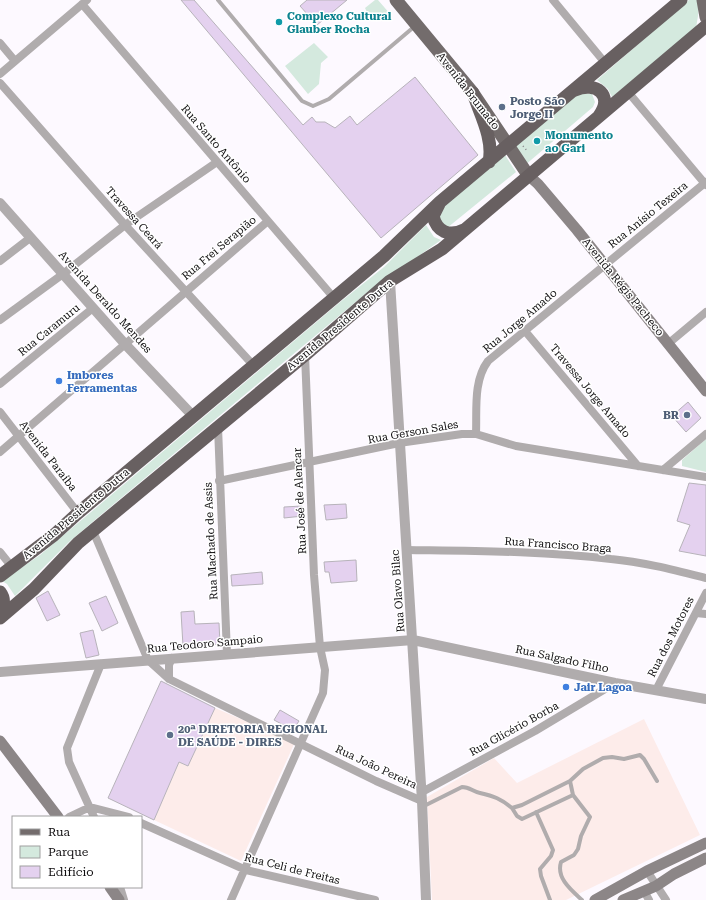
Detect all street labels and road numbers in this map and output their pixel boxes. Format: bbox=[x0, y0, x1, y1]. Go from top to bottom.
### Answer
street label: Avenida Brumado bbox=[434, 50, 502, 132]
street label: Rua Santo Antônio bbox=[178, 102, 254, 186]
street label: Rua Anísio Texeira bbox=[606, 179, 690, 251]
street label: Travessa Ceará bbox=[103, 184, 165, 252]
street label: Rua Frei Serapião bbox=[179, 213, 259, 283]
street label: Avenida Régis Pacheco bbox=[580, 235, 667, 339]
street label: Avenida Deraldo Mendes bbox=[56, 248, 154, 356]
street label: Avenida Presidente Dutra bbox=[284, 277, 396, 373]
street label: Rua Jorge Amado bbox=[480, 286, 560, 356]
street label: Rua Caramuru bbox=[16, 301, 83, 359]
street label: Travessa Jorge Amado bbox=[547, 342, 633, 441]
street label: Avenida Paraíba bbox=[17, 418, 79, 494]
street label: Rua Gerson Sales bbox=[367, 418, 459, 446]
street label: Rua José de Alencar bbox=[291, 447, 309, 555]
street label: Avenida Presidente Dutra bbox=[20, 466, 132, 562]
street label: Rua Machado de Assis bbox=[201, 482, 221, 600]
street label: Rua Francisco Braga bbox=[504, 535, 612, 555]
street label: Rua Olavo Bilac bbox=[389, 549, 407, 633]
street label: Rua dos Motores bbox=[645, 595, 697, 679]
street label: Rua Teodoro Sampaio bbox=[146, 632, 264, 656]
street label: Rua Salgado Filho bbox=[514, 643, 610, 675]
street label: Rua Glicério Borba bbox=[467, 699, 561, 759]
street label: Rua João Pereira bbox=[333, 742, 419, 792]
street label: Rua Celi de Freitas bbox=[243, 851, 341, 887]

